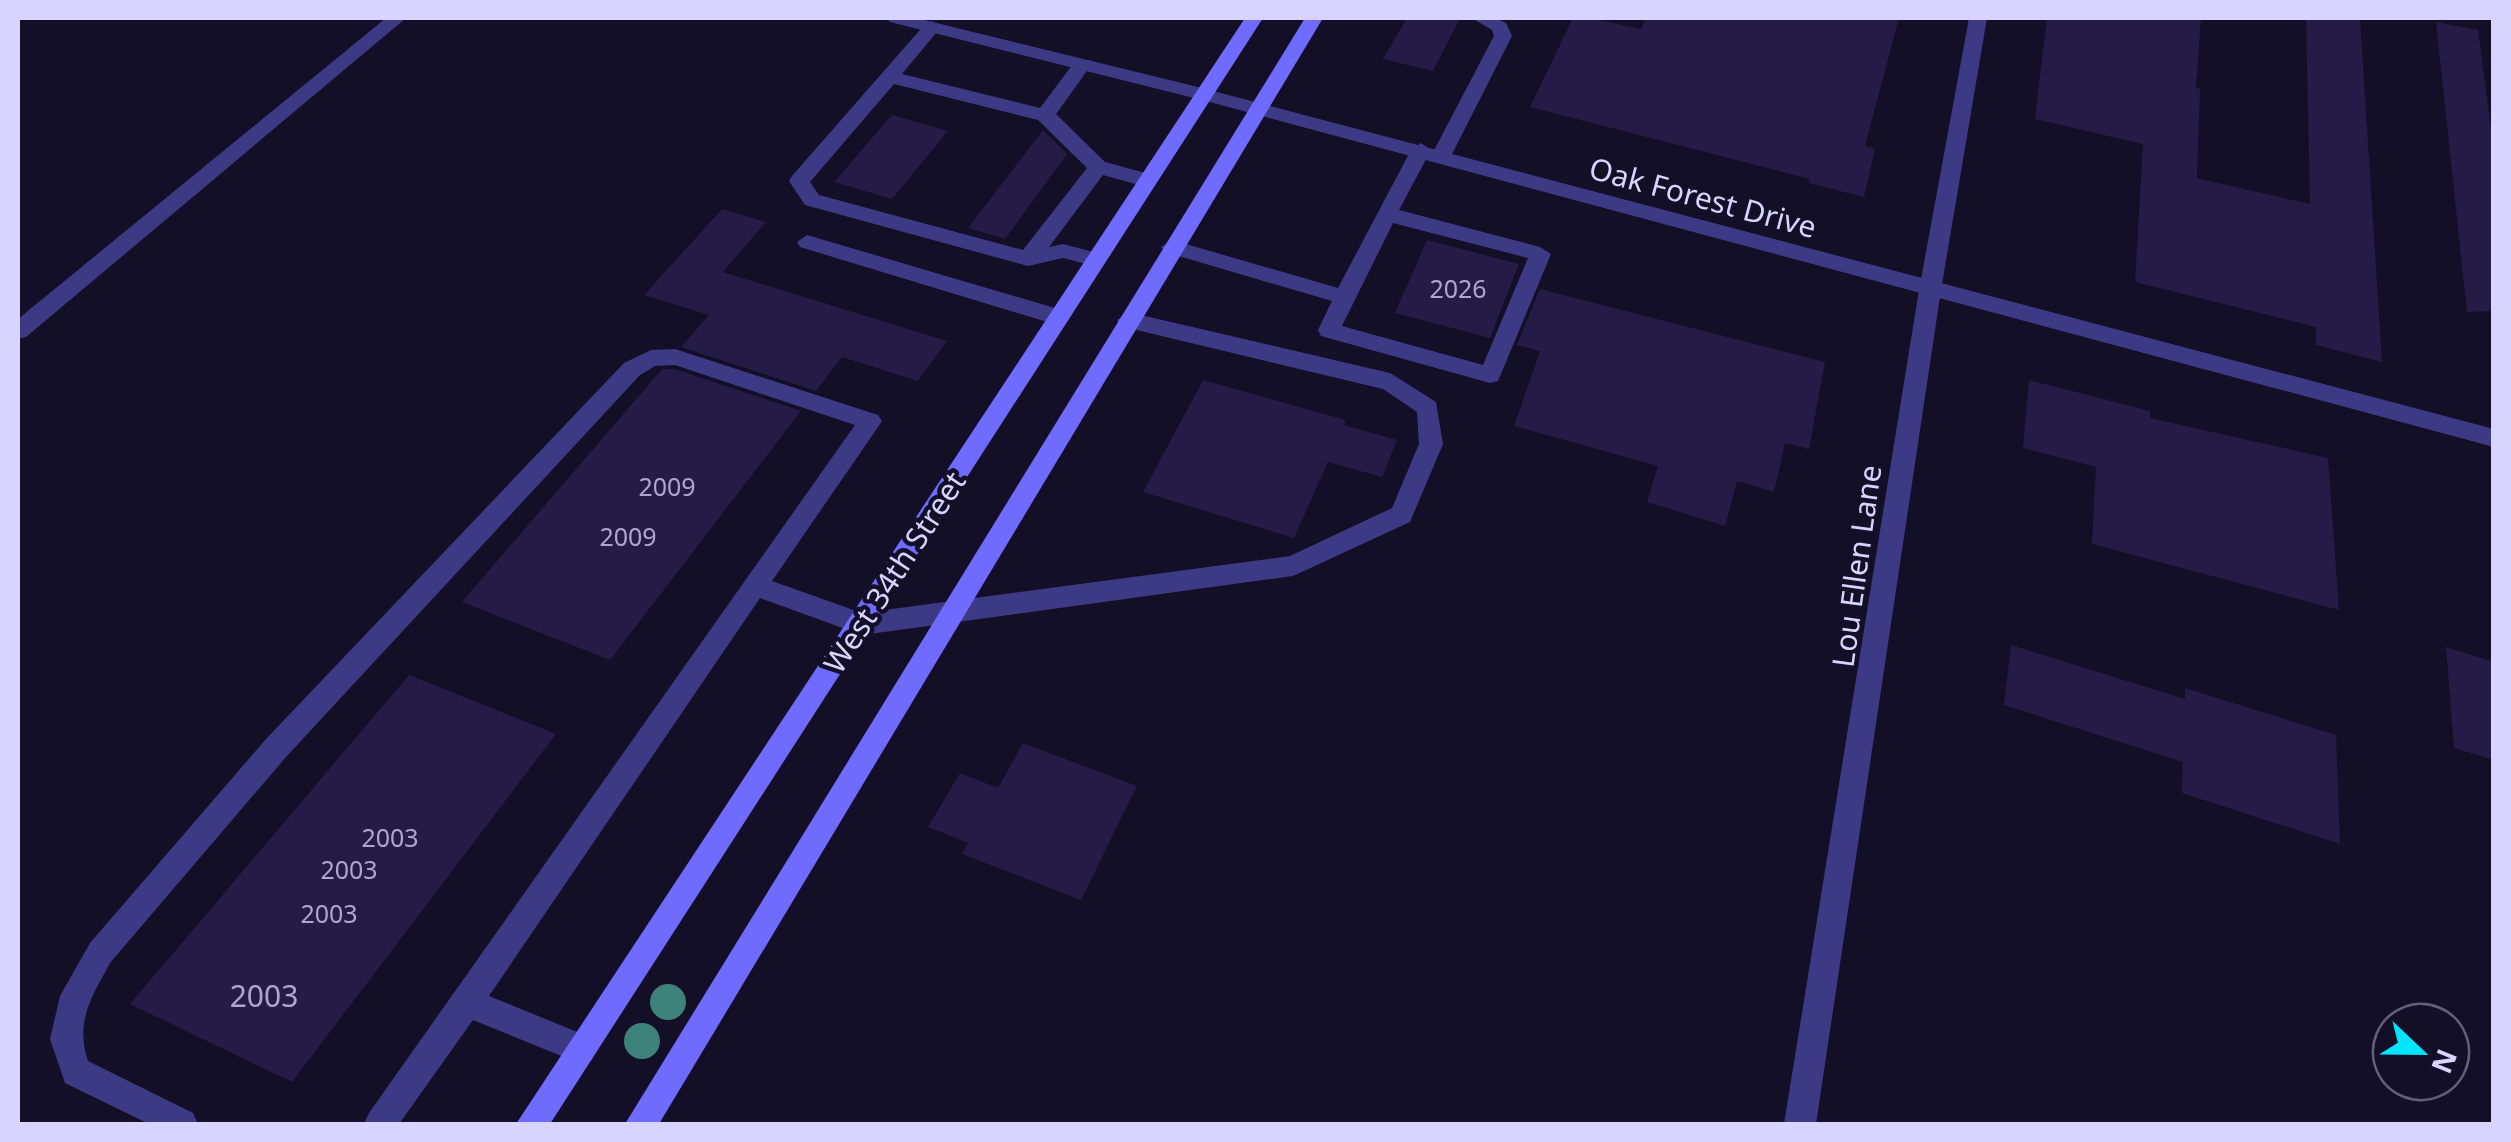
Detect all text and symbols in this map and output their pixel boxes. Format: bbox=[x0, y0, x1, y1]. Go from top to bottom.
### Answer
street label: Oak Forest Drive bbox=[1585, 147, 1821, 247]
house number: 2026 bbox=[1429, 271, 1487, 305]
street label: Lou Ellen Lane bbox=[1822, 462, 1890, 670]
street label: West 34th Street bbox=[813, 463, 975, 681]
house number: 2009 bbox=[638, 469, 696, 503]
house number: 2009 bbox=[599, 519, 657, 553]
house number: 2003 bbox=[361, 820, 419, 854]
house number: 2003 bbox=[320, 852, 378, 886]
house number: 2003 bbox=[300, 896, 358, 930]
house number: 2003 bbox=[230, 975, 298, 1016]
north arrow bbox=[2371, 1002, 2471, 1102]
text: N bbox=[2423, 1044, 2467, 1079]

